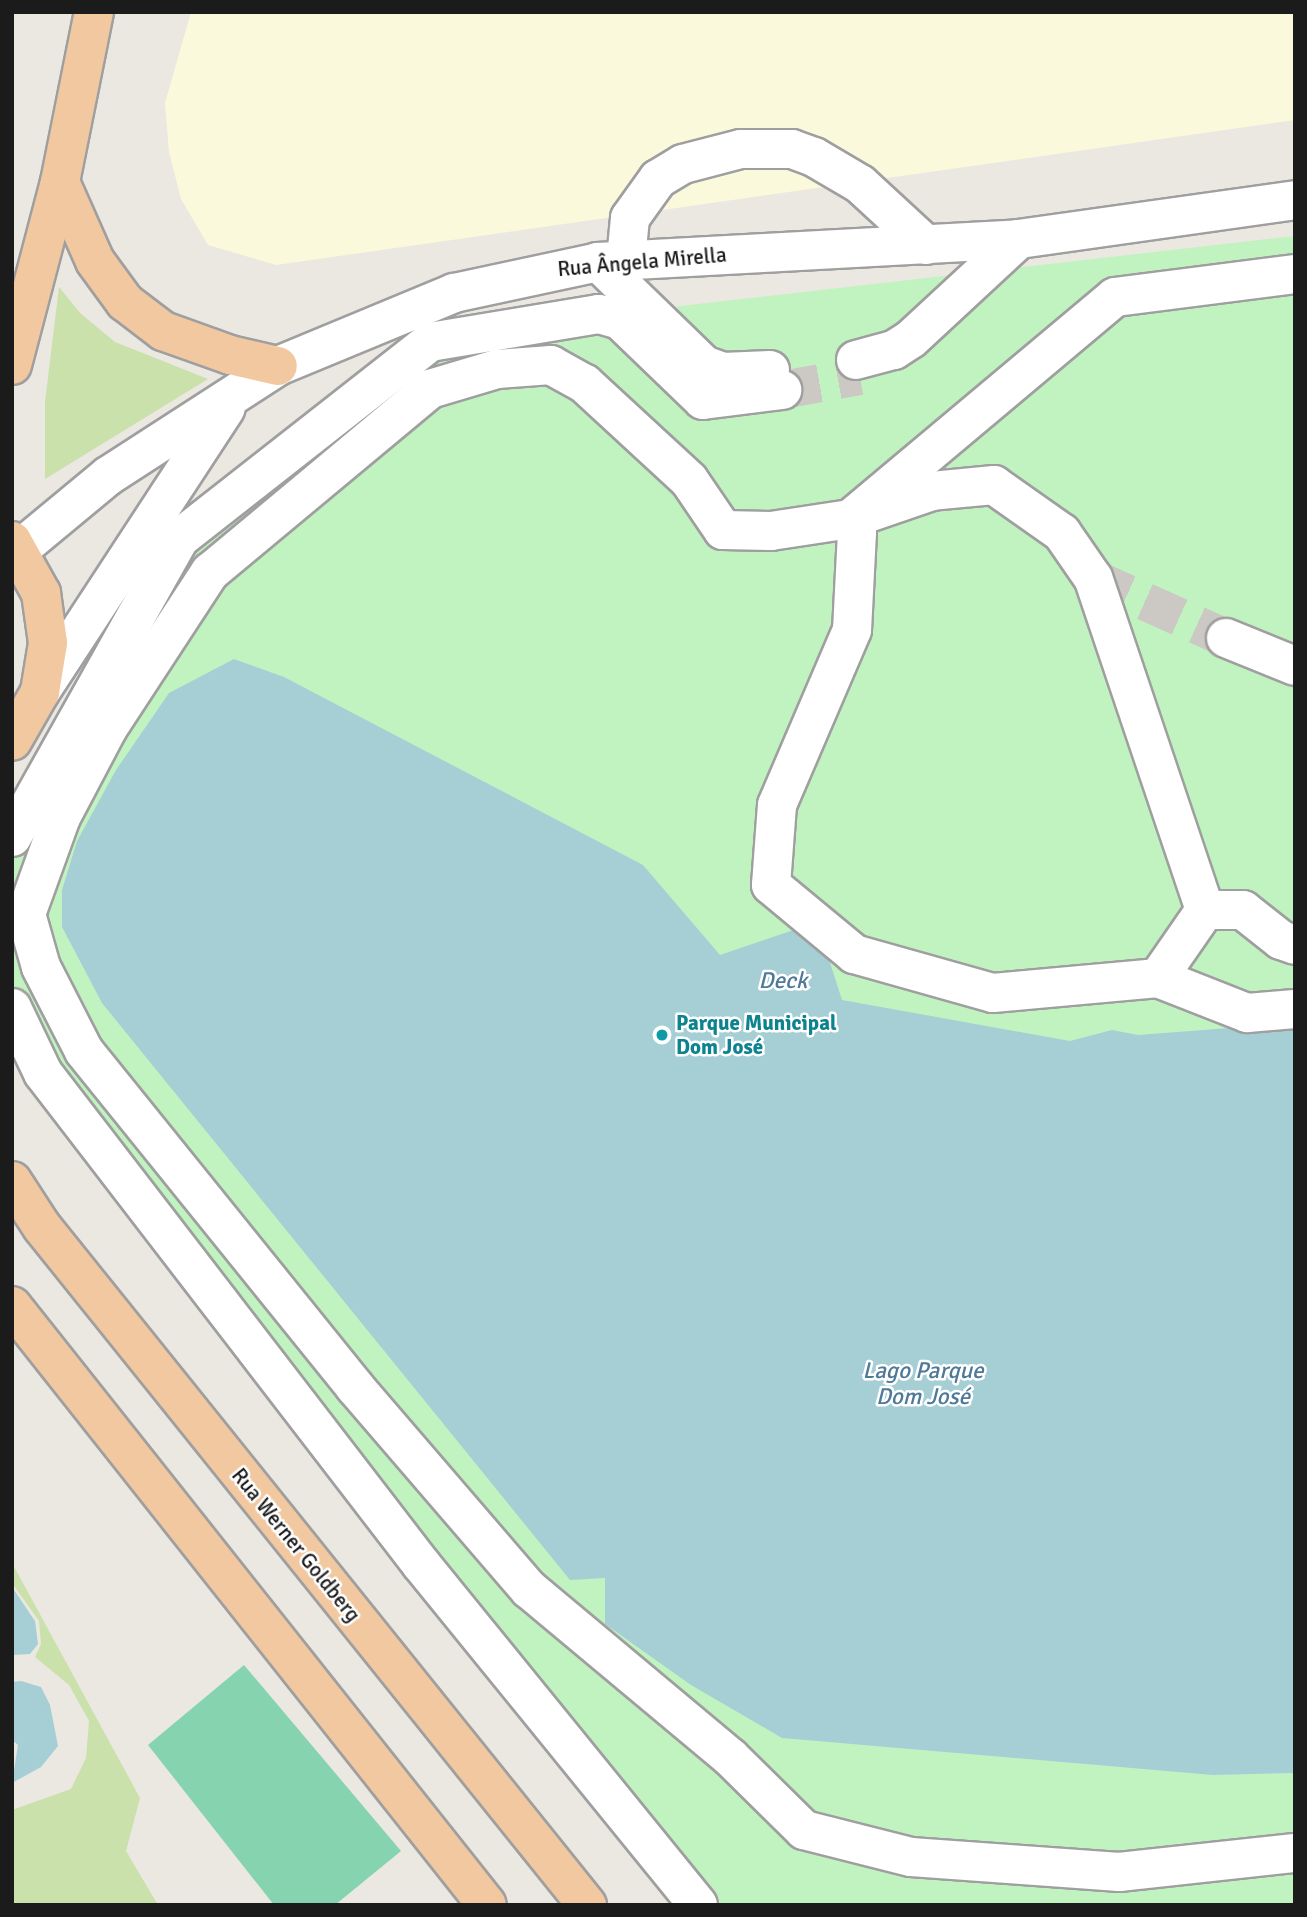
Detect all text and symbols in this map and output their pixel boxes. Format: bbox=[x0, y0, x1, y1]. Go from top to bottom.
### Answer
street label: Rua Ângela Mirella bbox=[556, 242, 728, 282]
water label: Deck bbox=[759, 967, 807, 995]
place label: Parque Municipal Dom José bbox=[676, 1010, 836, 1060]
marker: Parque Municipal Dom José bbox=[654, 1027, 670, 1043]
water label: Lago Parque Dom José bbox=[862, 1357, 984, 1411]
street label: Rua Werner Goldberg bbox=[226, 1463, 366, 1627]

